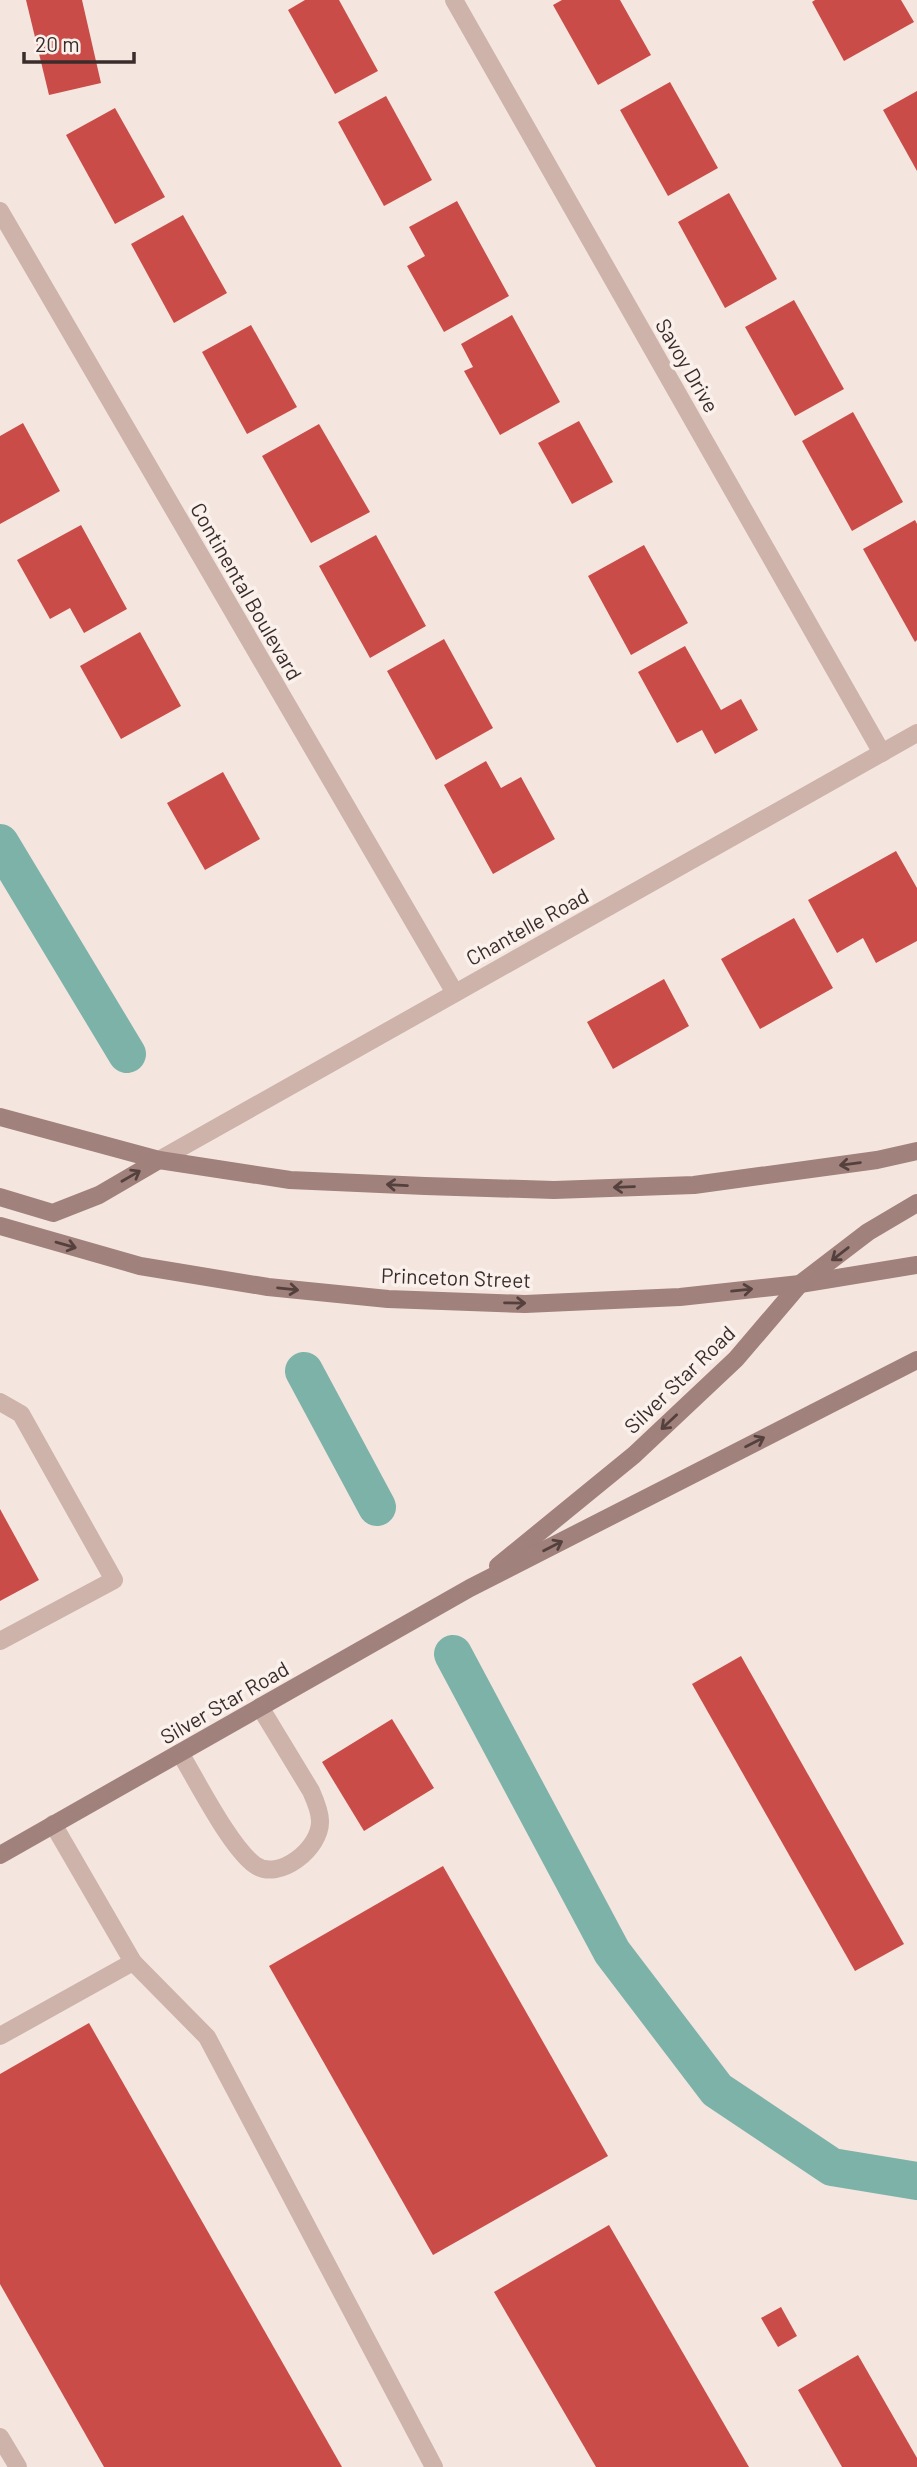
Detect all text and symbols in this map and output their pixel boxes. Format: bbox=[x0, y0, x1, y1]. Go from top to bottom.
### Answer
scale bar bbox=[24, 21, 135, 65]
text: 20 m bbox=[35, 31, 80, 56]
street label: Savoy Drive bbox=[651, 314, 725, 416]
street label: Continental Boulevard bbox=[186, 498, 308, 684]
street label: Chantelle Road bbox=[461, 882, 593, 970]
one-way arrow bbox=[839, 1158, 862, 1171]
one-way arrow bbox=[121, 1169, 141, 1183]
one-way arrow bbox=[385, 1178, 408, 1191]
one-way arrow bbox=[613, 1181, 636, 1194]
one-way arrow bbox=[54, 1239, 76, 1252]
one-way arrow bbox=[831, 1246, 849, 1261]
street label: Princeton Street bbox=[381, 1262, 531, 1292]
one-way arrow bbox=[277, 1283, 299, 1296]
one-way arrow bbox=[730, 1284, 753, 1297]
one-way arrow bbox=[504, 1296, 527, 1310]
street label: Silver Star Road bbox=[619, 1320, 739, 1438]
one-way arrow bbox=[661, 1413, 678, 1430]
one-way arrow bbox=[744, 1434, 765, 1448]
one-way arrow bbox=[542, 1538, 563, 1552]
street label: Silver Star Road bbox=[155, 1655, 293, 1749]

